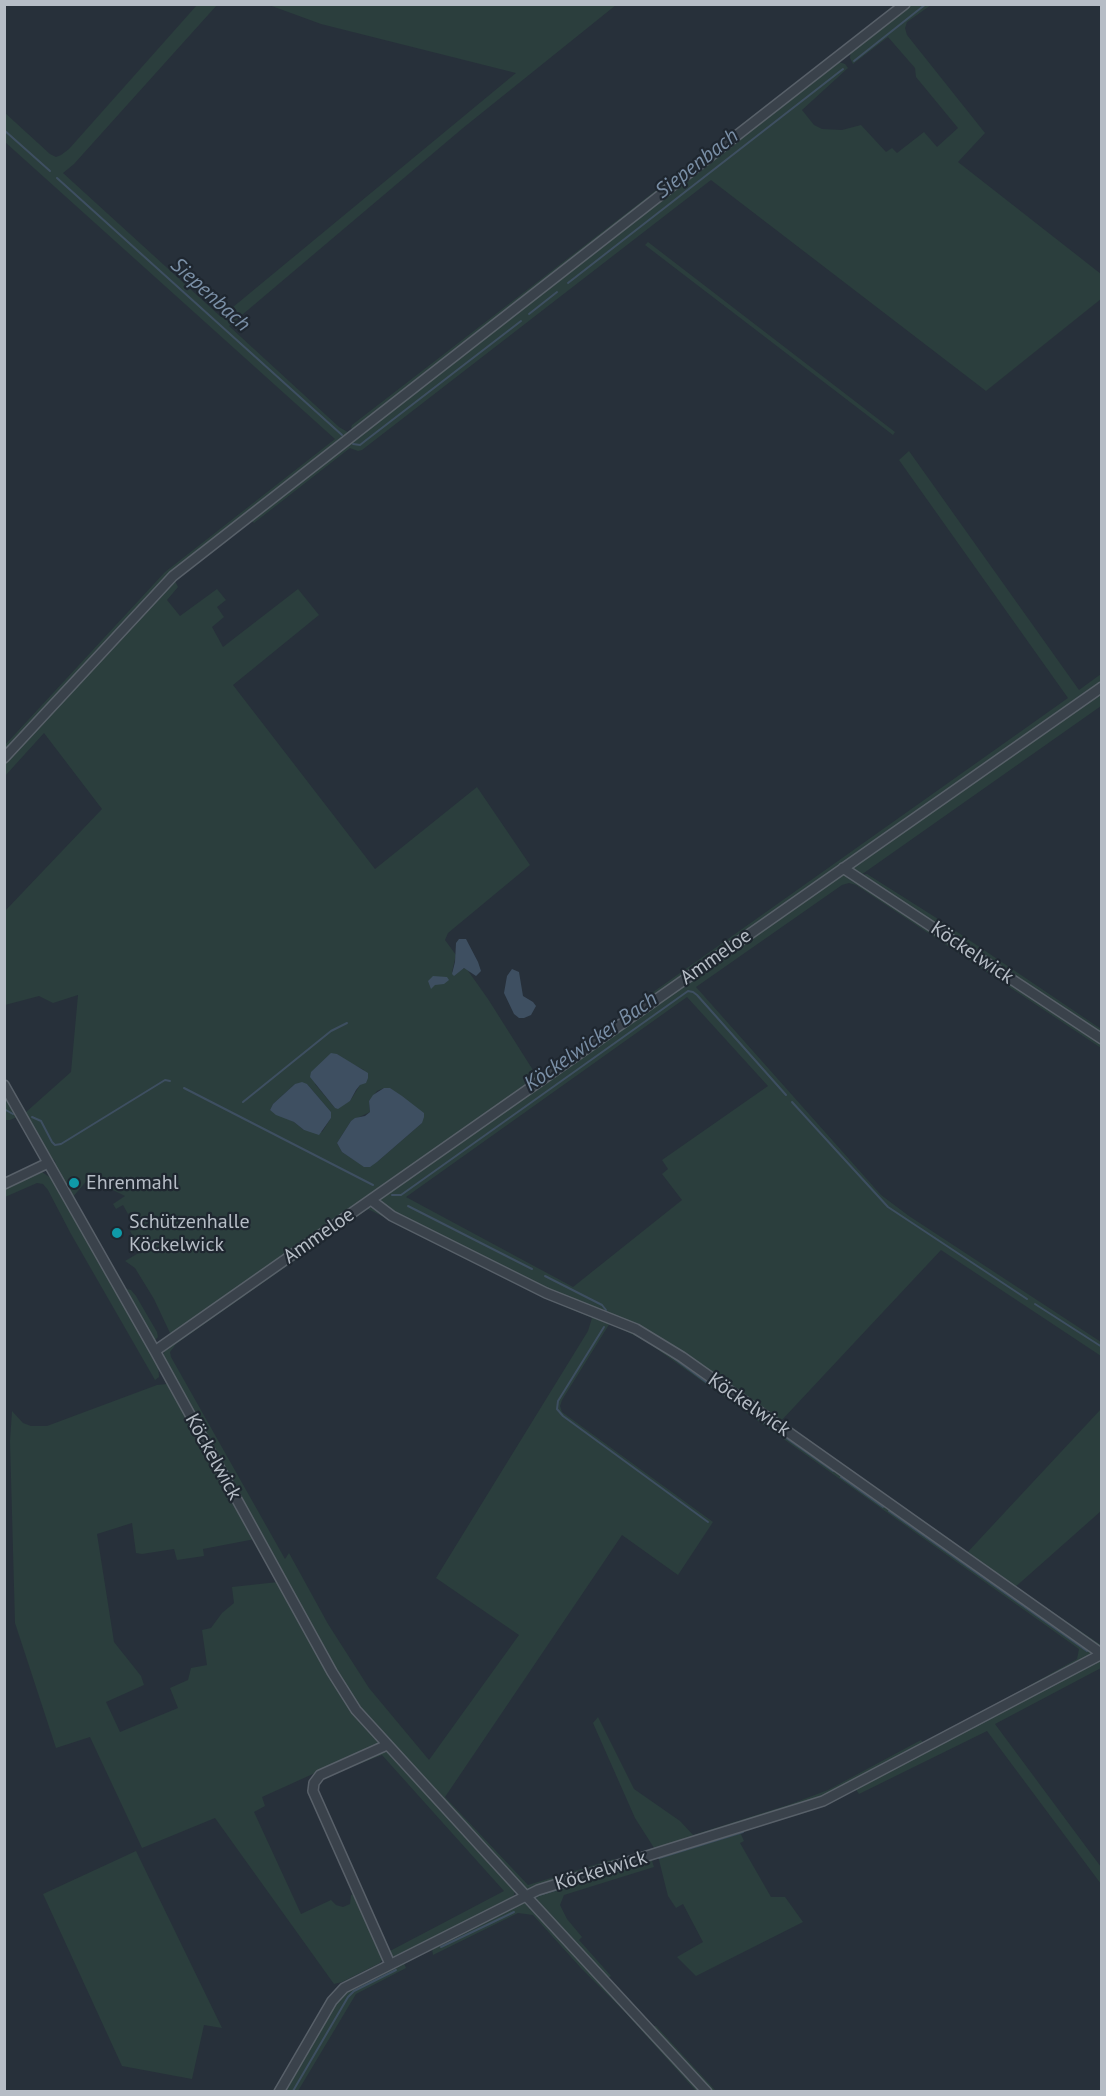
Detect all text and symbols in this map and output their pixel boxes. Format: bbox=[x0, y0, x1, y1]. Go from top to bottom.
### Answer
water label: Siepenbach bbox=[651, 124, 743, 204]
water label: Siepenbach bbox=[165, 253, 255, 337]
street label: Köckelwick bbox=[926, 916, 1018, 990]
street label: Ammeloe bbox=[676, 924, 756, 990]
water label: Köckelwicker Bach bbox=[520, 987, 662, 1097]
place label: Ehrenmahl bbox=[86, 1171, 178, 1195]
marker: Ehrenmahl bbox=[67, 1176, 81, 1190]
street label: Ammeloe bbox=[279, 1203, 359, 1269]
place label: Schützenhalle Köckelwick bbox=[129, 1210, 250, 1257]
marker: Schützenhalle Köckelwick bbox=[110, 1226, 124, 1240]
street label: Köckelwick bbox=[703, 1368, 795, 1442]
street label: Köckelwick bbox=[179, 1410, 247, 1504]
street label: Köckelwick bbox=[552, 1846, 650, 1896]

